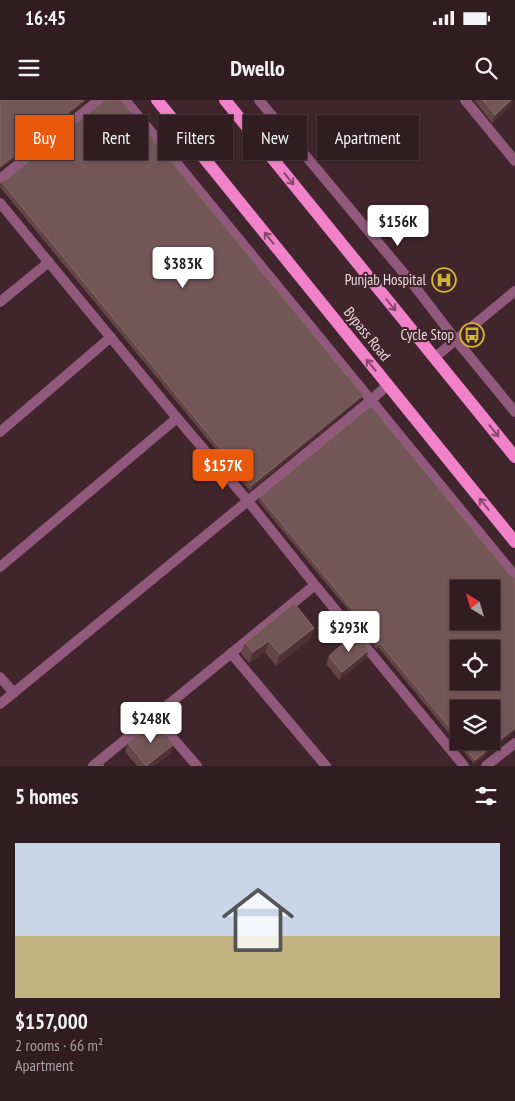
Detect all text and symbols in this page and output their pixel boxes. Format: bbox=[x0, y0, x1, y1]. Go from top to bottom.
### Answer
text: 16:45 bbox=[25, 6, 66, 30]
icon: menu bbox=[15, 54, 43, 82]
text: Dwello bbox=[230, 54, 285, 82]
icon: search bbox=[472, 54, 500, 82]
chip: Buy bbox=[15, 115, 74, 160]
chip: Rent bbox=[84, 115, 148, 160]
chip: Filters bbox=[158, 115, 233, 160]
chip: New bbox=[243, 115, 307, 160]
chip: Apartment bbox=[317, 115, 419, 160]
one-way arrow bbox=[283, 172, 295, 185]
pin: $156K bbox=[363, 204, 433, 247]
text: $156K bbox=[379, 211, 417, 231]
one-way arrow bbox=[263, 232, 274, 245]
pin: $383K bbox=[148, 246, 218, 289]
text: $383K bbox=[164, 253, 202, 273]
hospital icon: Punjab Hospital bbox=[431, 267, 457, 293]
place label: Punjab Hospital bbox=[345, 270, 426, 289]
one-way arrow bbox=[386, 298, 397, 311]
street label: Bypass Road bbox=[340, 303, 395, 365]
bus stop icon: Cycle Stop bbox=[459, 322, 485, 348]
place label: Cycle Stop bbox=[400, 325, 454, 344]
one-way arrow bbox=[365, 358, 376, 371]
one-way arrow bbox=[488, 424, 499, 437]
pin: $157K bbox=[188, 448, 258, 491]
text: $157K bbox=[204, 455, 242, 475]
one-way arrow bbox=[479, 498, 490, 511]
north arrow bbox=[450, 580, 500, 630]
map controls bbox=[450, 580, 500, 750]
pin: $293K bbox=[314, 610, 384, 653]
text: $293K bbox=[330, 617, 368, 637]
button: locate bbox=[450, 640, 500, 690]
button: layers bbox=[450, 700, 500, 750]
pin: $248K bbox=[116, 702, 186, 744]
text: $248K bbox=[132, 708, 170, 728]
icon: filters bbox=[472, 782, 500, 810]
text: 5 homes bbox=[15, 783, 78, 810]
icon: home bbox=[213, 875, 303, 965]
text: $157,000 bbox=[15, 1008, 88, 1035]
text: 2 rooms · 66 m² bbox=[15, 1035, 103, 1055]
text: Apartment bbox=[15, 1055, 74, 1075]

